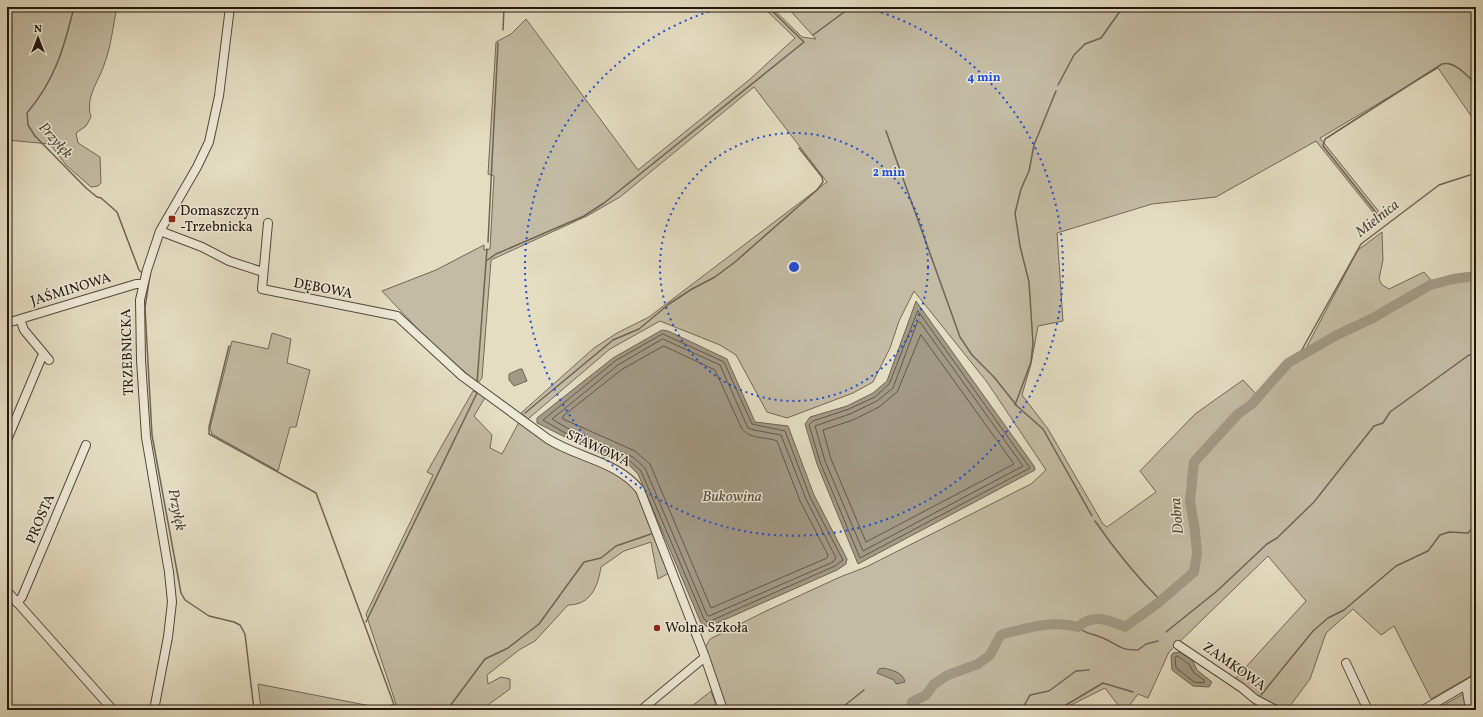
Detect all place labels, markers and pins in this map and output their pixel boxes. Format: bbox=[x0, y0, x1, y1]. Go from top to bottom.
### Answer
place label: Domaszczyn -Trzebnicka bbox=[180, 202, 259, 237]
marker: Domaszczyn -Trzebnicka bbox=[167, 214, 177, 224]
centre of rings bbox=[787, 260, 801, 274]
place label: Wolna Szkoła bbox=[665, 619, 748, 638]
marker: Wolna Szkoła bbox=[652, 623, 662, 633]

